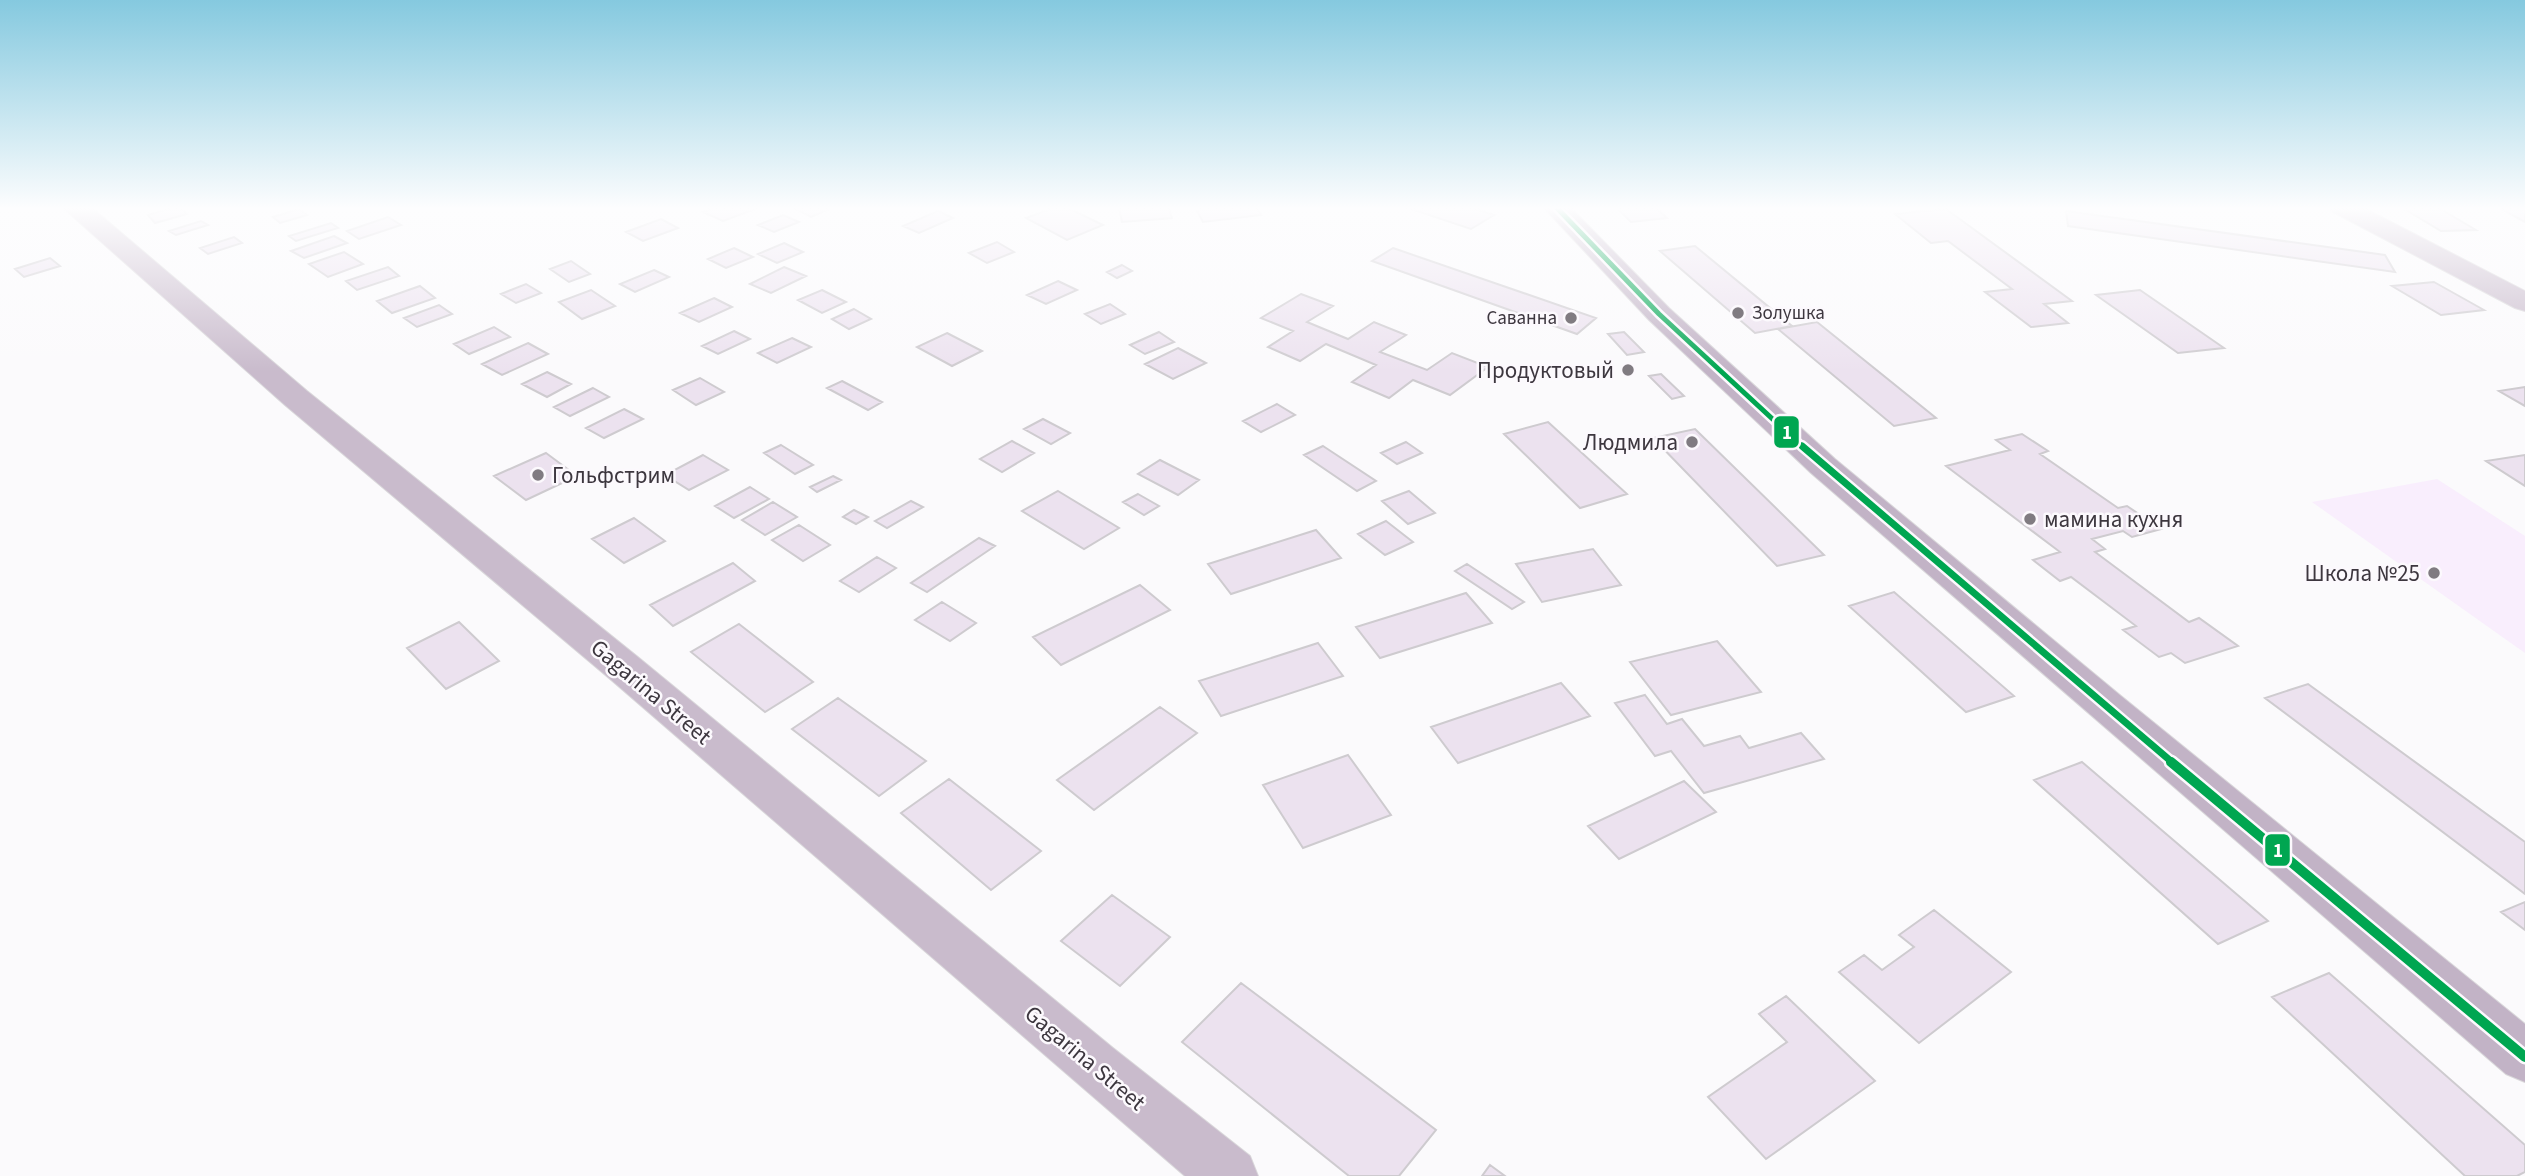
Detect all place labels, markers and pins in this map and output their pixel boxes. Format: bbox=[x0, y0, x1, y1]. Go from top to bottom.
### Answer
place label: Золушка bbox=[1752, 300, 1825, 327]
place label: Саванна bbox=[1486, 305, 1557, 332]
marker: Золушка bbox=[1730, 305, 1746, 321]
marker: Саванна bbox=[1563, 310, 1579, 326]
place label: Продуктовый bbox=[1477, 354, 1614, 387]
marker: Продуктовый bbox=[1620, 362, 1636, 378]
place label: Людмила bbox=[1583, 426, 1678, 459]
marker: Людмила bbox=[1684, 434, 1700, 450]
place label: Гольфстрим bbox=[552, 459, 675, 492]
marker: Гольфстрим bbox=[530, 467, 546, 483]
place label: мамина кухня bbox=[2044, 503, 2183, 536]
marker: мамина кухня bbox=[2022, 511, 2038, 527]
place label: Школа №25 bbox=[2305, 557, 2420, 590]
marker: Школа №25 bbox=[2426, 565, 2442, 581]

